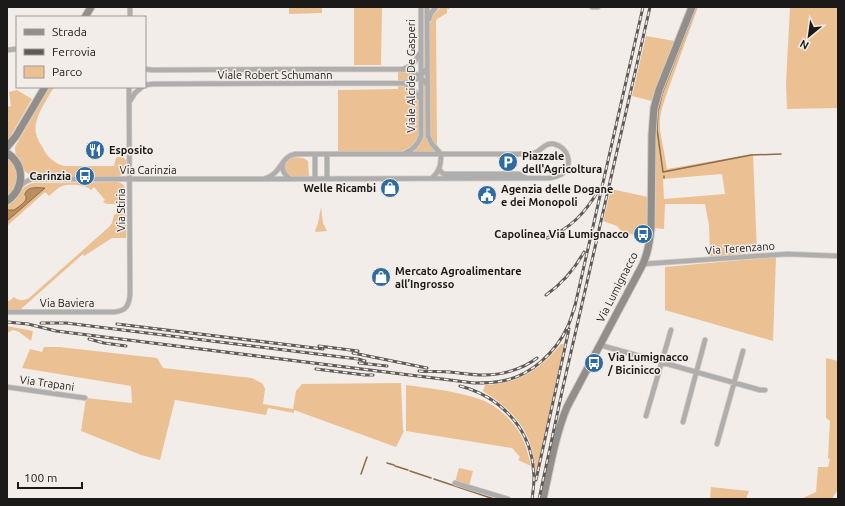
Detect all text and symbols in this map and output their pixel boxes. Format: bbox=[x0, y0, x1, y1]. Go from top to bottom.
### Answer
legend bbox=[16, 16, 146, 88]
north arrow bbox=[789, 16, 829, 56]
street label: Viale Alcide De Gasperi bbox=[405, 19, 417, 133]
text: Strada bbox=[52, 25, 87, 38]
text: N bbox=[798, 38, 811, 52]
text: Ferrovia bbox=[52, 45, 96, 58]
text: Parco bbox=[52, 65, 82, 78]
street label: Viale Robert Schumann bbox=[217, 69, 333, 81]
restaurant icon: Esposito bbox=[84, 139, 106, 161]
place label: Esposito bbox=[109, 144, 154, 156]
place label: Piazzale dell'Agricoltura bbox=[522, 150, 602, 175]
parking icon: Piazzale dell'Agricoltura bbox=[497, 151, 519, 173]
street label: Via Carinzia bbox=[119, 164, 177, 176]
bus stop icon: Carinzia bbox=[74, 165, 96, 187]
place label: Carinzia bbox=[29, 170, 71, 182]
shop icon: Welle Ricambi bbox=[379, 177, 401, 199]
place label: Welle Ricambi bbox=[303, 182, 376, 194]
place label: Agenzia delle Dogane e dei Monopoli bbox=[501, 183, 613, 208]
public building icon: Agenzia delle Dogane e dei Monopoli bbox=[476, 184, 498, 206]
street label: Via Stiria bbox=[115, 188, 127, 232]
bus stop icon: Capolinea Via Lumignacco bbox=[632, 223, 654, 245]
place label: Capolinea Via Lumignacco bbox=[494, 228, 629, 240]
street label: Via Terenzano bbox=[705, 240, 775, 256]
street label: Via Lumignacco bbox=[594, 250, 640, 324]
place label: Mercato Agroalimentare all’Ingrosso bbox=[395, 265, 522, 290]
shop icon: Mercato Agroalimentare all’Ingrosso bbox=[370, 266, 392, 288]
street label: Via Baviera bbox=[40, 297, 94, 309]
place label: Via Lumignacco / Bicinicco bbox=[607, 351, 689, 376]
bus stop icon: Via Lumignacco / Bicinicco bbox=[583, 352, 605, 374]
street label: Via Trapani bbox=[19, 373, 75, 393]
scale bar bbox=[18, 464, 82, 490]
text: 100 m bbox=[24, 471, 57, 484]

